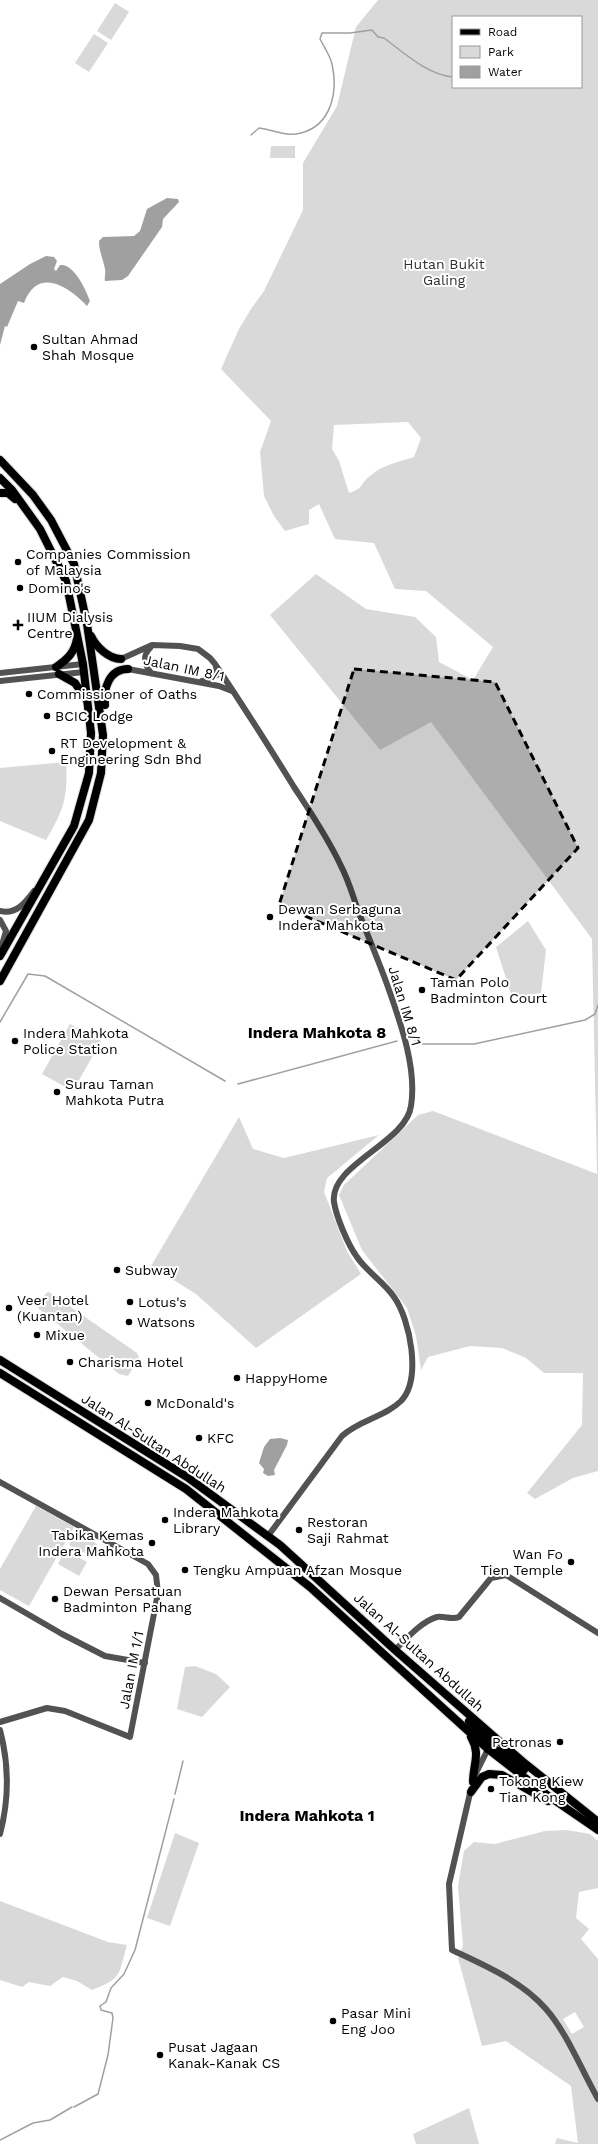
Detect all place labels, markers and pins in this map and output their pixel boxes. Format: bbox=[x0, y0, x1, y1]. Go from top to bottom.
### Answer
place label: Sultan Ahmad Shah Mosque bbox=[42, 331, 138, 363]
marker: Sultan Ahmad Shah Mosque bbox=[29, 342, 39, 352]
place label: Companies Commission of Malaysia bbox=[26, 546, 191, 578]
marker: Companies Commission of Malaysia bbox=[13, 557, 23, 567]
place label: Domino's bbox=[28, 580, 91, 596]
marker: Domino's bbox=[15, 583, 25, 593]
place label: IIUM Dialysis Centre bbox=[27, 609, 113, 641]
marker: IIUM Dialysis Centre bbox=[12, 619, 24, 631]
place label: Commissioner of Oaths bbox=[37, 686, 197, 702]
marker: Commissioner of Oaths bbox=[24, 689, 34, 699]
place label: BCIC Lodge bbox=[55, 708, 133, 724]
marker: BCIC Lodge bbox=[42, 711, 52, 721]
place label: RT Development & Engineering Sdn Bhd bbox=[60, 735, 202, 767]
marker: RT Development & Engineering Sdn Bhd bbox=[47, 746, 57, 756]
place label: Dewan Serbaguna Indera Mahkota bbox=[278, 901, 401, 933]
marker: Dewan Serbaguna Indera Mahkota bbox=[265, 912, 275, 922]
place label: Taman Polo Badminton Court bbox=[430, 974, 547, 1006]
marker: Taman Polo Badminton Court bbox=[417, 985, 427, 995]
place label: Indera Mahkota Police Station bbox=[23, 1025, 129, 1057]
marker: Indera Mahkota Police Station bbox=[10, 1036, 20, 1046]
place label: Surau Taman Mahkota Putra bbox=[65, 1076, 164, 1108]
marker: Surau Taman Mahkota Putra bbox=[52, 1087, 62, 1097]
place label: Subway bbox=[125, 1262, 178, 1278]
marker: Subway bbox=[112, 1265, 122, 1275]
place label: Veer Hotel (Kuantan) bbox=[17, 1292, 89, 1324]
place label: Lotus's bbox=[138, 1294, 187, 1310]
marker: Lotus's bbox=[125, 1297, 135, 1307]
marker: Veer Hotel (Kuantan) bbox=[4, 1303, 14, 1313]
place label: Watsons bbox=[137, 1314, 195, 1330]
marker: Watsons bbox=[124, 1317, 134, 1327]
place label: Mixue bbox=[45, 1327, 85, 1343]
marker: Mixue bbox=[32, 1330, 42, 1340]
place label: Charisma Hotel bbox=[78, 1354, 184, 1370]
marker: Charisma Hotel bbox=[65, 1357, 75, 1367]
place label: HappyHome bbox=[245, 1370, 328, 1386]
marker: HappyHome bbox=[232, 1373, 242, 1383]
place label: McDonald's bbox=[156, 1395, 234, 1411]
marker: McDonald's bbox=[143, 1398, 153, 1408]
place label: KFC bbox=[207, 1430, 234, 1446]
marker: KFC bbox=[194, 1433, 204, 1443]
place label: Indera Mahkota Library bbox=[173, 1504, 279, 1536]
place label: Restoran Saji Rahmat bbox=[307, 1514, 389, 1546]
marker: Indera Mahkota Library bbox=[160, 1515, 170, 1525]
marker: Restoran Saji Rahmat bbox=[294, 1525, 304, 1535]
place label: Tabika Kemas Indera Mahkota bbox=[38, 1527, 144, 1559]
marker: Tabika Kemas Indera Mahkota bbox=[147, 1538, 157, 1548]
place label: Wan Fo Tien Temple bbox=[480, 1546, 563, 1578]
marker: Wan Fo Tien Temple bbox=[566, 1557, 576, 1567]
place label: Tengku Ampuan Afzan Mosque bbox=[193, 1562, 402, 1578]
marker: Tengku Ampuan Afzan Mosque bbox=[180, 1565, 190, 1575]
place label: Dewan Persatuan Badminton Pahang bbox=[63, 1583, 192, 1615]
marker: Dewan Persatuan Badminton Pahang bbox=[50, 1594, 60, 1604]
place label: Petronas bbox=[492, 1734, 552, 1750]
marker: Petronas bbox=[555, 1737, 565, 1747]
place label: Tokong Kiew Tian Kong bbox=[499, 1773, 584, 1805]
marker: Tokong Kiew Tian Kong bbox=[486, 1784, 496, 1794]
place label: Pasar Mini Eng Joo bbox=[341, 2005, 411, 2037]
marker: Pasar Mini Eng Joo bbox=[328, 2016, 338, 2026]
place label: Pusat Jagaan Kanak-Kanak CS bbox=[168, 2039, 280, 2071]
marker: Pusat Jagaan Kanak-Kanak CS bbox=[155, 2050, 165, 2060]

